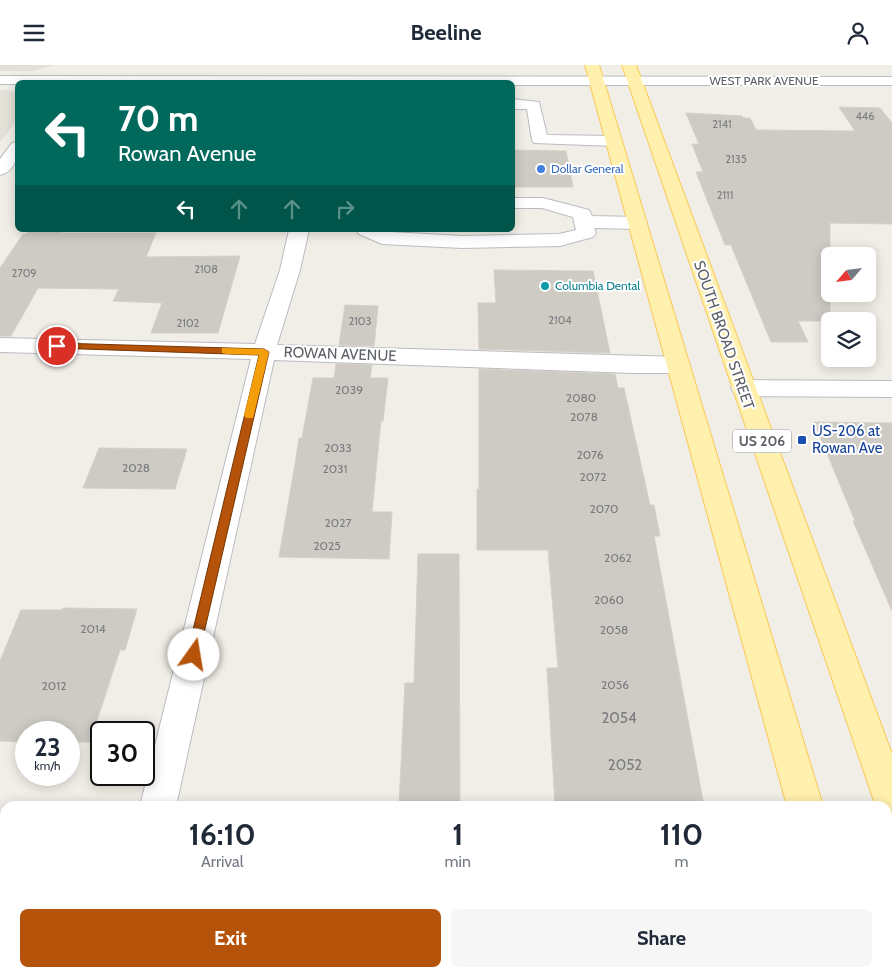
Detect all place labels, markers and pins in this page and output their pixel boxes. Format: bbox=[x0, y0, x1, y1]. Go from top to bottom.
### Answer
place label: Dollar General bbox=[551, 161, 624, 176]
marker: Dollar General bbox=[535, 163, 547, 175]
place label: Columbia Dental bbox=[555, 278, 640, 293]
marker: Columbia Dental bbox=[539, 280, 551, 292]
pin bbox=[36, 325, 78, 367]
place label: US-206 at Rowan Ave bbox=[812, 422, 883, 457]
marker: US-206 at Rowan Ave bbox=[796, 434, 808, 446]

